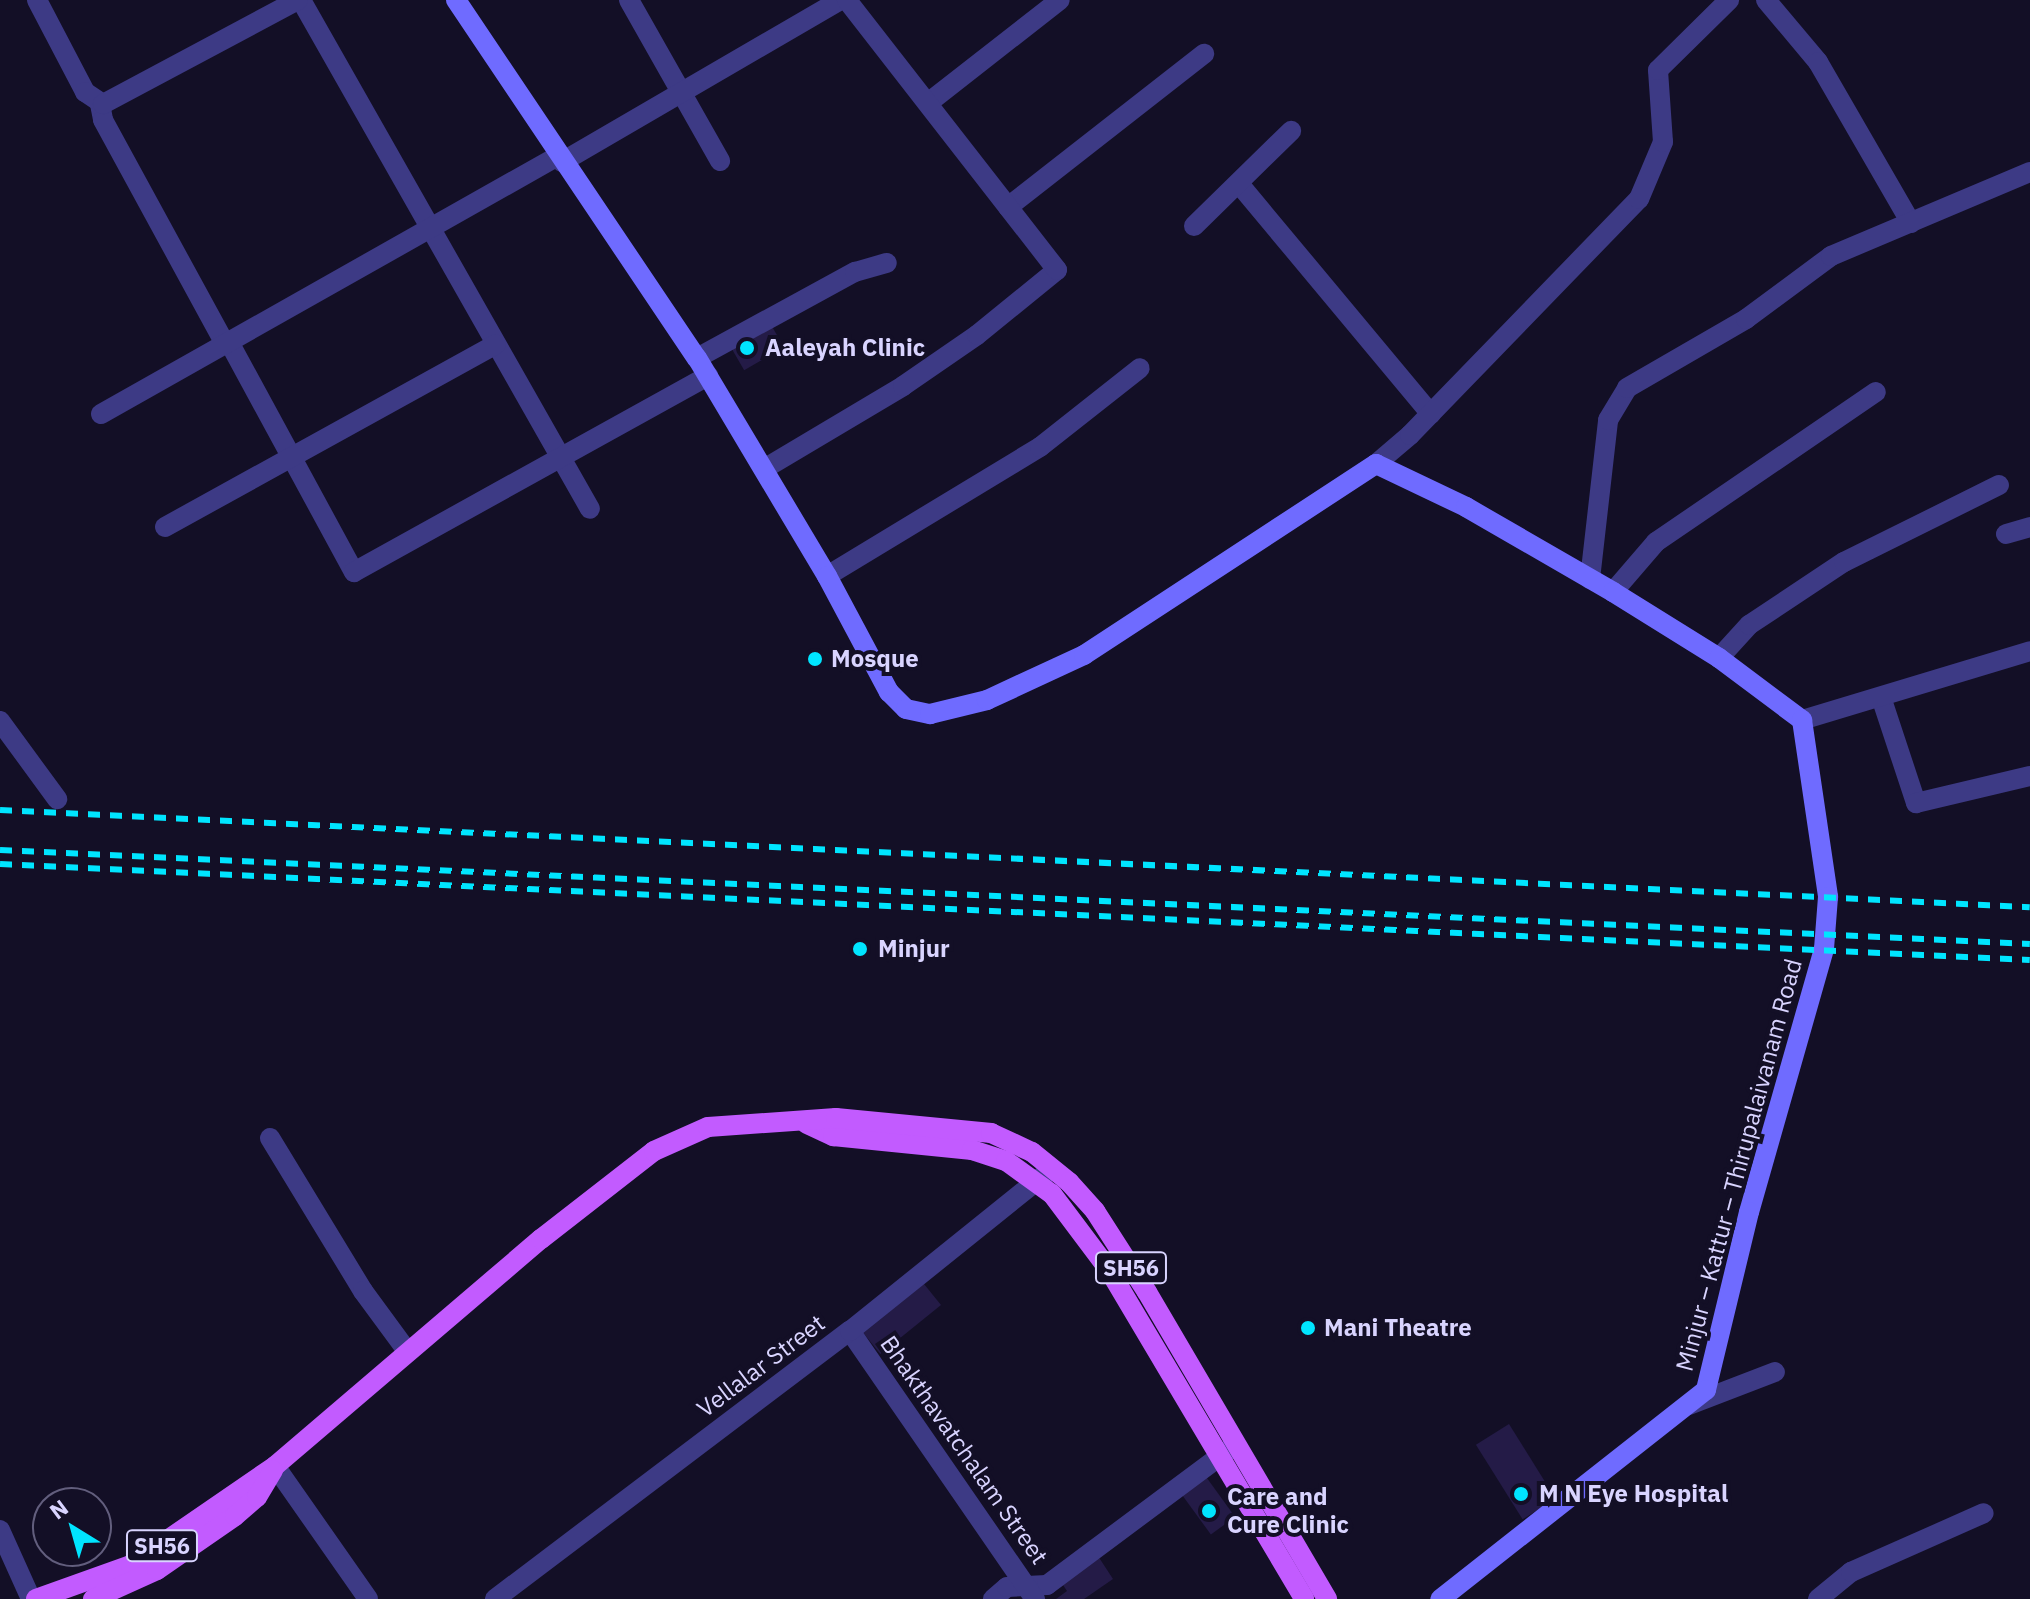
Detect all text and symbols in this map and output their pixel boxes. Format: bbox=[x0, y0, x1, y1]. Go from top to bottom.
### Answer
place label: Aaleyah Clinic bbox=[765, 334, 925, 362]
marker: Aaleyah Clinic bbox=[736, 337, 758, 359]
place label: Mosque bbox=[831, 645, 919, 673]
marker: Mosque bbox=[806, 650, 824, 668]
place label: Minjur bbox=[878, 935, 950, 963]
marker: Minjur bbox=[849, 938, 871, 960]
street label: Minjur – Kattur – Thirupalaivanam Road bbox=[1670, 956, 1808, 1374]
road number: SH56 bbox=[1093, 1250, 1169, 1286]
street label: Vellalar Street bbox=[691, 1309, 831, 1423]
place label: Mani Theatre bbox=[1324, 1314, 1472, 1342]
marker: Mani Theatre bbox=[1299, 1319, 1317, 1337]
street label: Bhakthavatchalam Street bbox=[874, 1330, 1054, 1570]
place label: M N Eye Hospital bbox=[1539, 1480, 1728, 1508]
place label: Care and Cure Clinic bbox=[1227, 1483, 1349, 1539]
marker: M N Eye Hospital bbox=[1510, 1483, 1532, 1505]
north arrow bbox=[32, 1487, 112, 1567]
text: N bbox=[43, 1493, 74, 1525]
marker: Care and Cure Clinic bbox=[1198, 1500, 1220, 1522]
road number: SH56 bbox=[124, 1528, 200, 1564]

